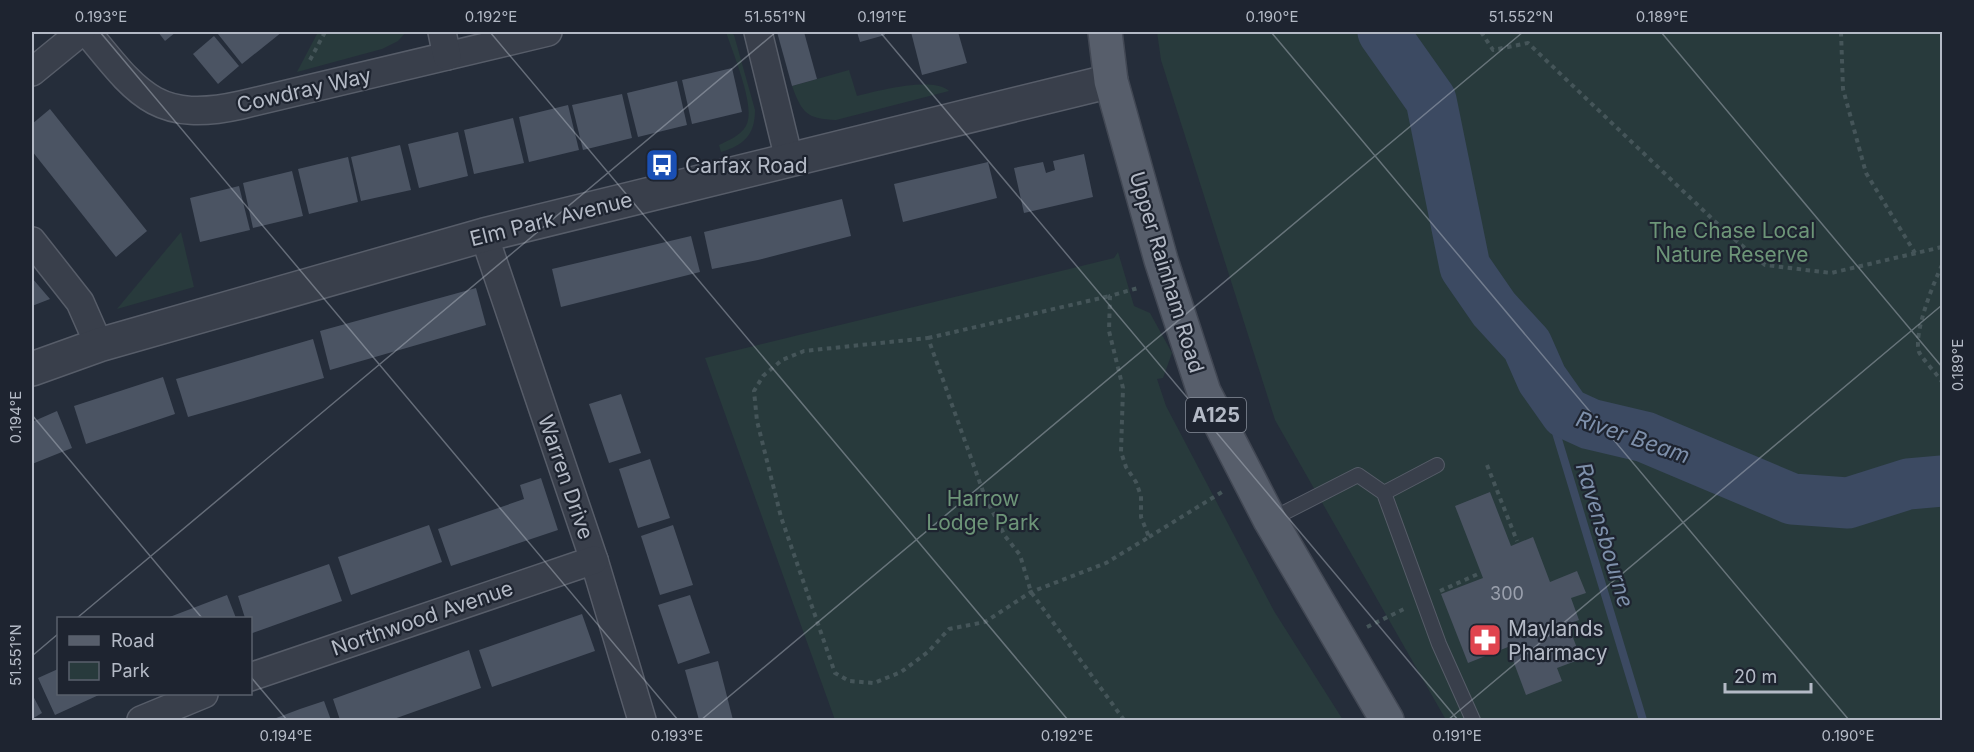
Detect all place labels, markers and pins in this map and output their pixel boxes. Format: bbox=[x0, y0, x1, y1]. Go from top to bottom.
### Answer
bus stop icon: Carfax Road bbox=[644, 147, 680, 183]
place label: Carfax Road bbox=[685, 153, 808, 178]
place label: Maylands Pharmacy bbox=[1508, 616, 1608, 665]
pharmacy icon: Maylands Pharmacy bbox=[1467, 622, 1503, 658]

